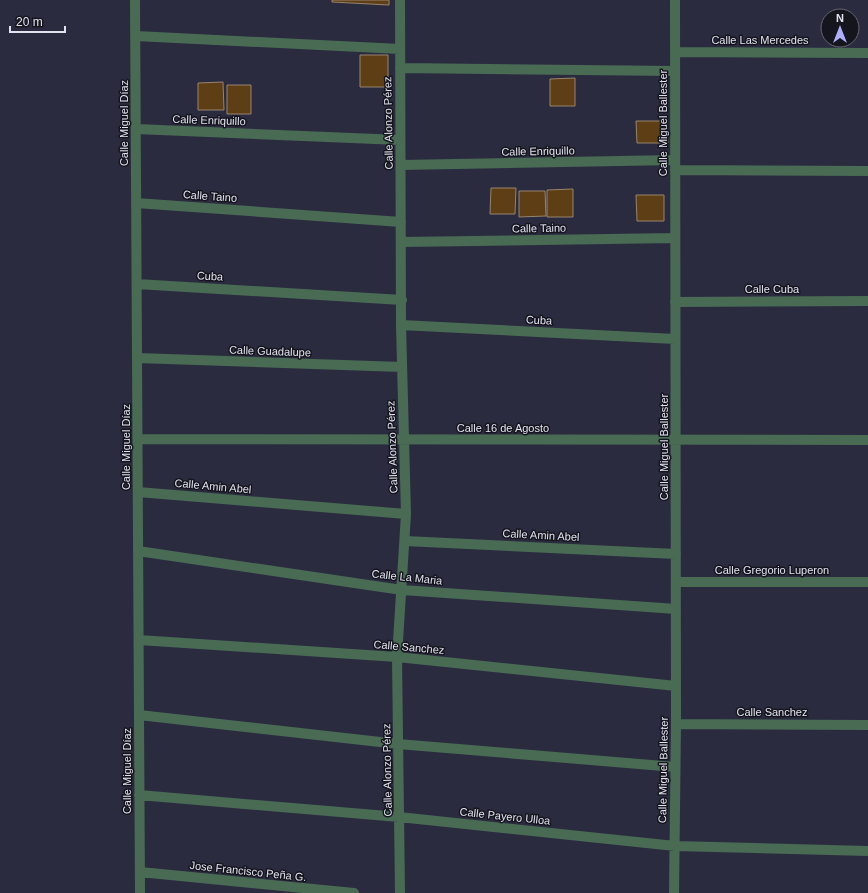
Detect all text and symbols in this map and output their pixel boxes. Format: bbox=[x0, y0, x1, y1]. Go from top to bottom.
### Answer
scale bar bbox=[10, 8, 65, 34]
north arrow bbox=[820, 8, 860, 48]
text: N bbox=[836, 12, 844, 24]
text: 20 m bbox=[16, 15, 43, 29]
street label: Calle Las Mercedes bbox=[711, 34, 809, 46]
street label: Calle Miguel Ballester bbox=[657, 69, 669, 176]
street label: Calle Alonzo Pérez bbox=[381, 76, 395, 170]
street label: Calle Miguel Díaz bbox=[118, 80, 130, 166]
street label: Calle Enriquillo bbox=[172, 113, 246, 127]
street label: Calle Enriquillo bbox=[501, 144, 575, 158]
street label: Calle Taino bbox=[183, 188, 237, 204]
street label: Calle Taino bbox=[512, 222, 566, 234]
street label: Cuba bbox=[197, 269, 224, 283]
street label: Calle Cuba bbox=[745, 283, 800, 295]
street label: Cuba bbox=[526, 313, 553, 327]
street label: Calle Guadalupe bbox=[229, 344, 311, 358]
street label: Calle Miguel Ballester bbox=[658, 393, 670, 500]
street label: Calle Alonzo Pérez bbox=[384, 400, 400, 494]
street label: Calle Miguel Díaz bbox=[120, 404, 132, 490]
street label: Calle 16 de Agosto bbox=[457, 422, 549, 434]
street label: Calle Amin Abel bbox=[174, 477, 252, 495]
street label: Calle Amin Abel bbox=[502, 527, 580, 543]
street label: Calle Gregorio Luperon bbox=[715, 564, 829, 576]
street label: Calle La Maria bbox=[371, 567, 444, 587]
street label: Calle Sanchez bbox=[373, 638, 445, 656]
street label: Calle Sanchez bbox=[737, 706, 807, 718]
street label: Calle Miguel Ballester bbox=[656, 716, 670, 823]
street label: Calle Alonzo Pérez bbox=[380, 723, 394, 817]
street label: Calle Miguel Díaz bbox=[121, 728, 133, 814]
street label: Calle Payero Ulloa bbox=[459, 805, 552, 827]
street label: Jose Francisco Peña G. bbox=[189, 859, 307, 883]

